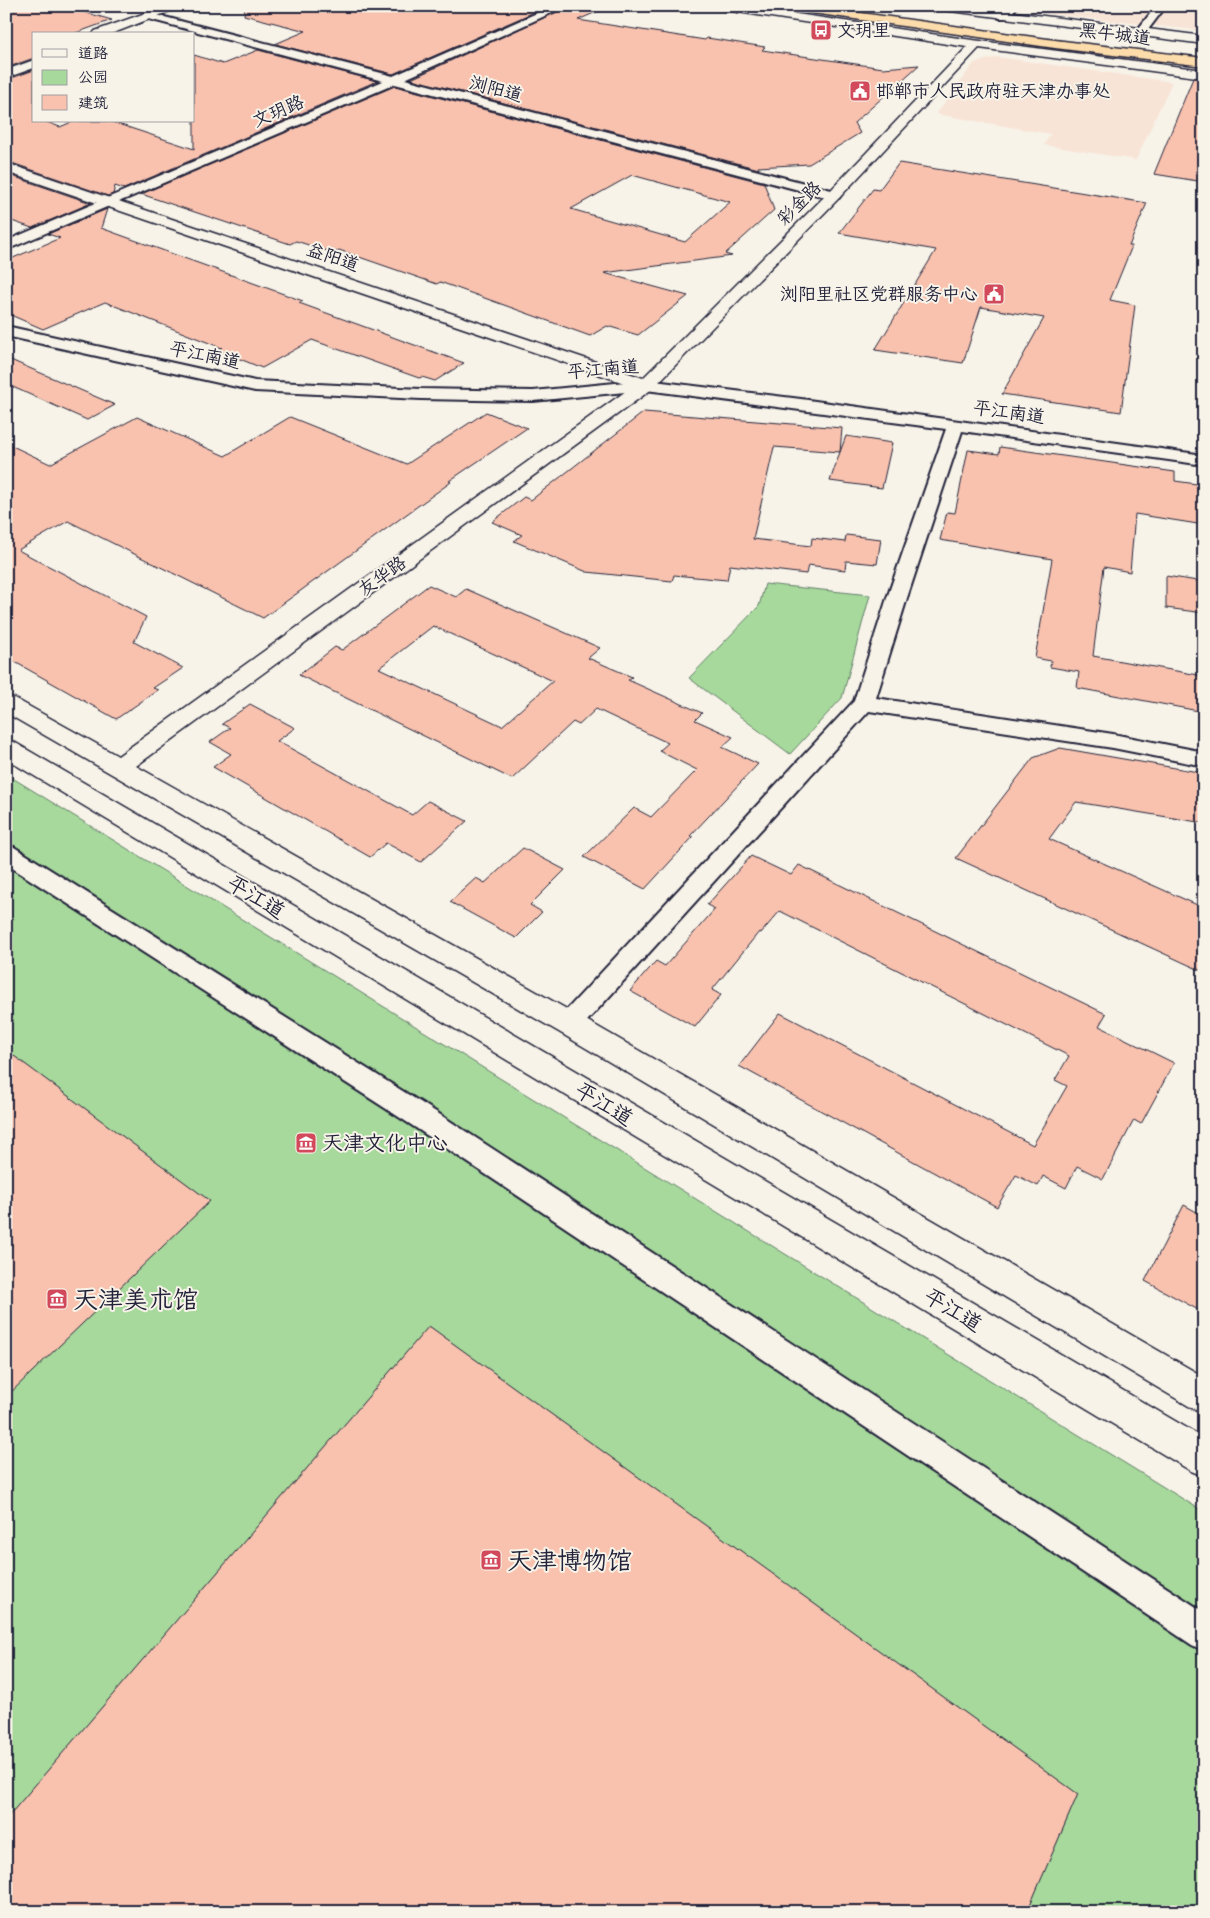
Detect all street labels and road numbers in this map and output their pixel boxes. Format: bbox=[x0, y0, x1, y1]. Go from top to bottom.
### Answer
street label: 黑牛城道 bbox=[1078, 19, 1152, 49]
street label: 浏阳道 bbox=[467, 71, 525, 107]
street label: 文玥路 bbox=[249, 90, 307, 132]
street label: 彩金路 bbox=[772, 176, 826, 230]
street label: 益阳道 bbox=[304, 238, 362, 276]
street label: 平江南道 bbox=[167, 337, 243, 373]
street label: 平江南道 bbox=[566, 355, 640, 383]
street label: 平江南道 bbox=[972, 396, 1046, 428]
street label: 友华路 bbox=[354, 551, 410, 601]
street label: 平江道 bbox=[222, 870, 290, 924]
street label: 平江道 bbox=[570, 1077, 638, 1131]
street label: 平江道 bbox=[919, 1283, 987, 1337]

